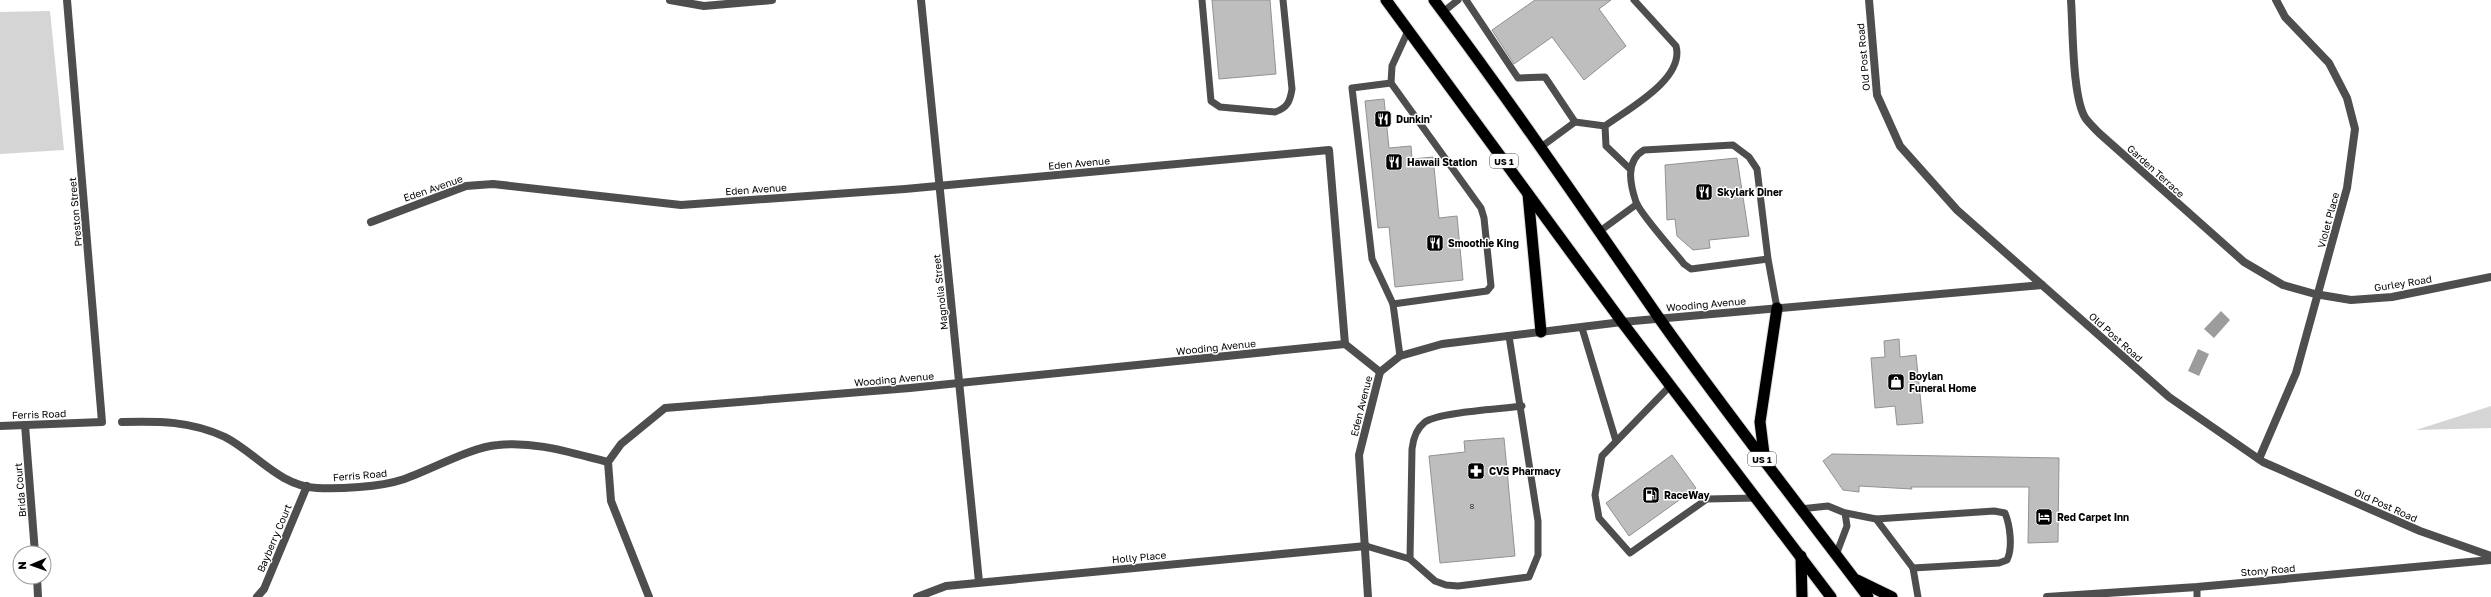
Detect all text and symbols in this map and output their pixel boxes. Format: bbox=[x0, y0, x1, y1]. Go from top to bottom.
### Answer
street label: Old Post Road bbox=[1854, 23, 1872, 91]
restaurant icon: Dunkin' bbox=[1373, 109, 1393, 129]
place label: Dunkin' bbox=[1396, 113, 1432, 125]
street label: Garden Terrace bbox=[2125, 142, 2187, 200]
restaurant icon: Hawaii Station bbox=[1384, 152, 1404, 172]
street label: Eden Avenue bbox=[1048, 154, 1111, 172]
road number: US 1 bbox=[1490, 154, 1518, 168]
place label: Hawaii Station bbox=[1407, 156, 1477, 168]
street label: Eden Avenue bbox=[402, 172, 464, 204]
street label: Preston Street bbox=[66, 177, 84, 247]
street label: Eden Avenue bbox=[725, 181, 787, 197]
restaurant icon: Skylark Diner bbox=[1694, 182, 1714, 202]
place label: Skylark Diner bbox=[1717, 186, 1783, 198]
street label: Violet Place bbox=[2315, 191, 2341, 249]
restaurant icon: Smoothie King bbox=[1425, 233, 1445, 253]
place label: Smoothie King bbox=[1448, 237, 1519, 249]
street label: Magnolia Street bbox=[930, 253, 950, 331]
street label: Gurley Road bbox=[2373, 273, 2433, 293]
street label: Wooding Avenue bbox=[1666, 295, 1747, 313]
street label: Old Post Road bbox=[2087, 310, 2145, 364]
street label: Wooding Avenue bbox=[1176, 337, 1257, 357]
street label: Wooding Avenue bbox=[854, 370, 935, 388]
place label: Boylan Funeral Home bbox=[1909, 370, 1977, 394]
shop icon: Boylan Funeral Home bbox=[1886, 372, 1906, 392]
street label: Eden Avenue bbox=[1348, 374, 1374, 437]
street label: Ferris Road bbox=[12, 407, 66, 421]
road number: US 1 bbox=[1748, 452, 1776, 466]
pharmacy icon: CVS Pharmacy bbox=[1466, 461, 1486, 481]
street label: Brida Court bbox=[12, 462, 28, 518]
place label: CVS Pharmacy bbox=[1489, 465, 1561, 477]
street label: Ferris Road bbox=[332, 467, 388, 483]
fuel station icon: RaceWay bbox=[1641, 485, 1661, 505]
street label: Old Post Road bbox=[2353, 486, 2419, 524]
place label: RaceWay bbox=[1664, 489, 1709, 501]
house number: 8 bbox=[1470, 501, 1475, 511]
street label: Bayberry Court bbox=[254, 502, 294, 574]
hotel icon: Red Carpet Inn bbox=[2034, 507, 2054, 527]
place label: Red Carpet Inn bbox=[2057, 511, 2129, 523]
north arrow bbox=[12, 545, 52, 585]
street label: Holly Place bbox=[1111, 549, 1167, 565]
text: N bbox=[15, 561, 28, 570]
street label: Stony Road bbox=[2240, 562, 2296, 578]

